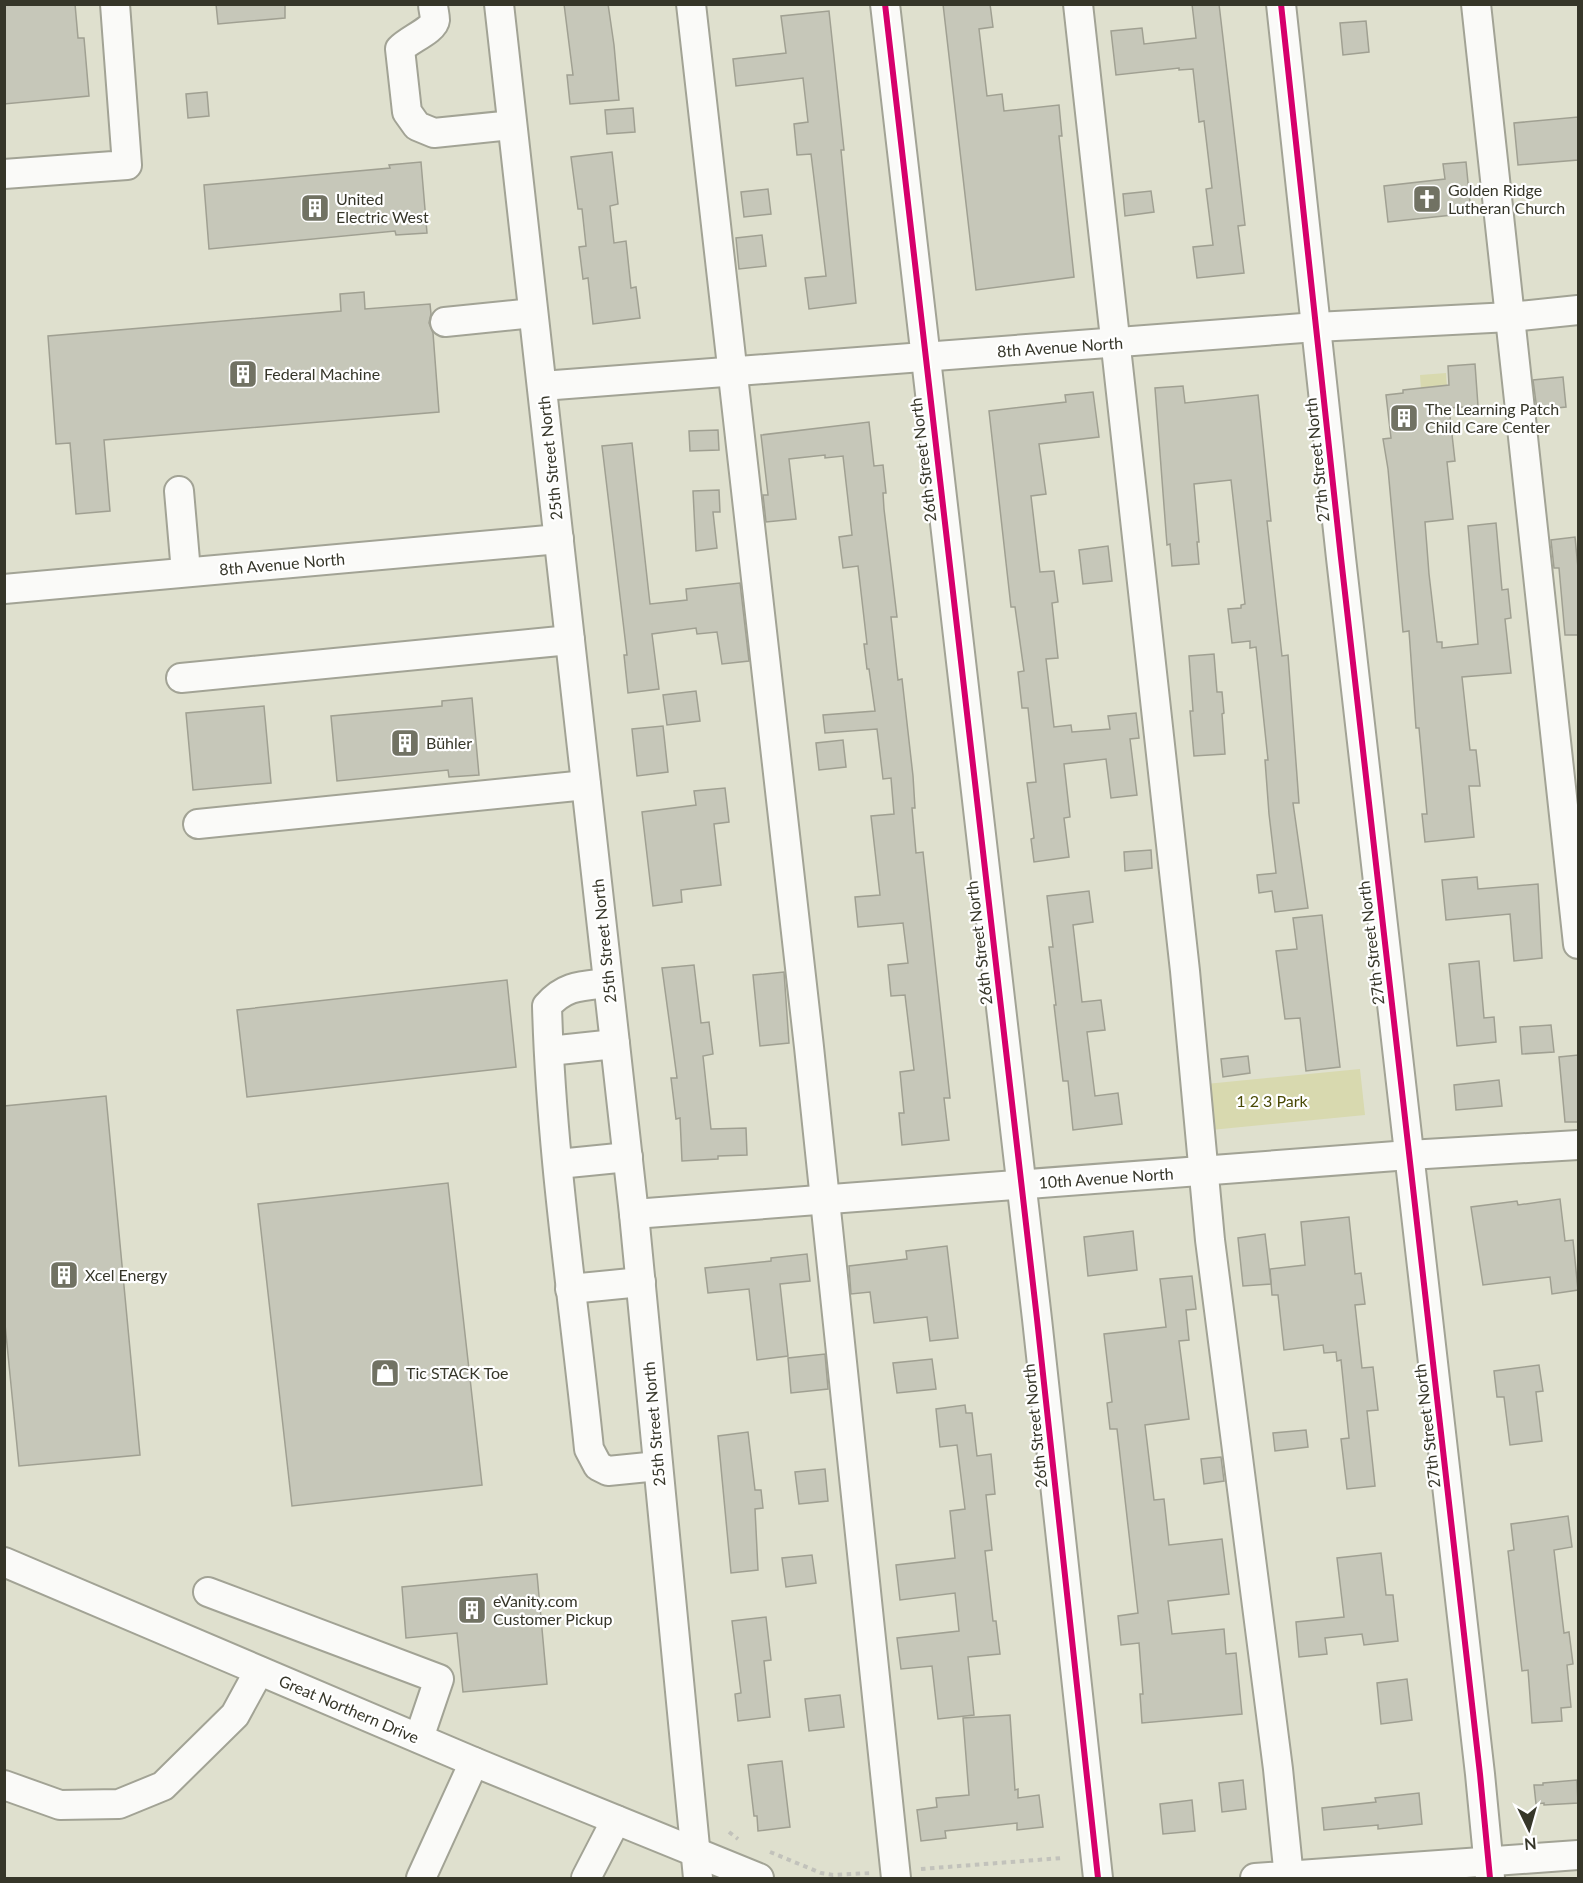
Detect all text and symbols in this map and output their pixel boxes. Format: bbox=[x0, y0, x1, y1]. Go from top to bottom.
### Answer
place label: Golden Ridge Lutheran Church bbox=[1448, 180, 1565, 217]
church icon: Golden Ridge Lutheran Church bbox=[1411, 183, 1443, 215]
place label: United Electric West bbox=[336, 189, 429, 226]
building icon: United Electric West bbox=[299, 192, 331, 224]
street label: 8th Avenue North bbox=[996, 333, 1124, 360]
building icon: Federal Machine bbox=[227, 358, 259, 390]
place label: Federal Machine bbox=[264, 364, 380, 383]
street label: 25th Street North bbox=[534, 395, 565, 521]
street label: 26th Street North bbox=[905, 397, 940, 523]
street label: 27th Street North bbox=[1301, 397, 1332, 523]
place label: The Learning Patch Child Care Center bbox=[1425, 399, 1559, 436]
building icon: The Learning Patch Child Care Center bbox=[1388, 402, 1420, 434]
street label: 8th Avenue North bbox=[218, 549, 346, 578]
building icon: Bühler bbox=[389, 727, 421, 759]
place label: Bühler bbox=[426, 733, 472, 752]
street label: 25th Street North bbox=[588, 878, 619, 1004]
street label: 26th Street North bbox=[961, 880, 996, 1006]
street label: 27th Street North bbox=[1353, 880, 1388, 1006]
park label: 1 2 3 Park bbox=[1236, 1091, 1309, 1110]
street label: 10th Avenue North bbox=[1038, 1163, 1174, 1192]
building icon: Xcel Energy bbox=[48, 1259, 80, 1291]
place label: Xcel Energy bbox=[85, 1265, 168, 1284]
shop icon: Tic STACK Toe bbox=[369, 1357, 401, 1389]
street label: 25th Street North bbox=[639, 1361, 668, 1487]
place label: Tic STACK Toe bbox=[406, 1363, 508, 1382]
street label: 26th Street North bbox=[1019, 1363, 1050, 1489]
street label: 27th Street North bbox=[1409, 1363, 1444, 1489]
place label: eVanity.com Customer Pickup bbox=[493, 1591, 612, 1628]
building icon: eVanity.com Customer Pickup bbox=[456, 1594, 488, 1626]
street label: Great Northern Drive bbox=[276, 1670, 422, 1747]
north arrow bbox=[1499, 1799, 1559, 1859]
text: N bbox=[1523, 1834, 1537, 1854]

